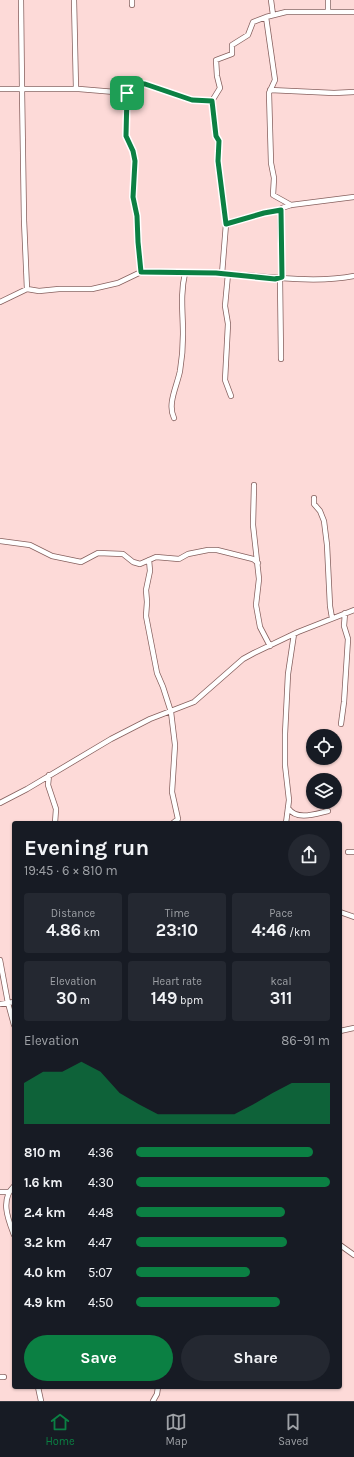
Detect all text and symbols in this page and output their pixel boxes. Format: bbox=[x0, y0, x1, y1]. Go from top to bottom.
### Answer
pin bbox=[110, 76, 144, 110]
icon: arrive bbox=[116, 82, 138, 104]
map controls bbox=[306, 729, 342, 809]
button: locate bbox=[306, 729, 342, 765]
button: layers bbox=[306, 773, 342, 809]
button: share bbox=[288, 834, 330, 876]
text: Evening run bbox=[24, 835, 149, 861]
text: 19:45 · 6 × 810 m bbox=[24, 863, 118, 878]
text: Distance bbox=[51, 907, 95, 920]
text: Time bbox=[165, 907, 189, 920]
text: Pace bbox=[269, 907, 293, 920]
text: 4.86 bbox=[46, 920, 81, 940]
text: 23:10 bbox=[156, 920, 198, 940]
text: 4:46 bbox=[252, 920, 287, 940]
text: km bbox=[81, 926, 100, 939]
text: /km bbox=[287, 926, 311, 939]
text: Elevation bbox=[50, 975, 96, 988]
text: Heart rate bbox=[152, 975, 202, 988]
text: kcal bbox=[270, 975, 292, 988]
text: 30 bbox=[56, 988, 77, 1008]
text: 149 bbox=[151, 988, 177, 1008]
text: 311 bbox=[270, 988, 292, 1008]
text: m bbox=[77, 994, 90, 1007]
text: bpm bbox=[177, 994, 203, 1007]
text: Elevation bbox=[24, 1033, 79, 1048]
text: 86–91 m bbox=[281, 1033, 330, 1048]
text: 810 m bbox=[24, 1145, 61, 1160]
text: 4:36 bbox=[88, 1145, 113, 1160]
text: 1.6 km bbox=[24, 1175, 63, 1190]
text: 4:30 bbox=[88, 1175, 114, 1190]
text: 2.4 km bbox=[24, 1205, 66, 1220]
text: 4:48 bbox=[88, 1205, 114, 1220]
text: 3.2 km bbox=[24, 1235, 66, 1250]
text: 4:47 bbox=[88, 1235, 112, 1250]
text: 4.0 km bbox=[24, 1265, 66, 1280]
text: 5:07 bbox=[88, 1265, 112, 1280]
text: 4.9 km bbox=[24, 1295, 66, 1310]
text: 4:50 bbox=[88, 1295, 113, 1310]
button: Save bbox=[24, 1335, 173, 1381]
button: Share bbox=[181, 1335, 330, 1381]
tab: Home bbox=[45, 1411, 75, 1448]
tab: Map bbox=[165, 1411, 187, 1448]
tab: Saved bbox=[278, 1411, 309, 1448]

